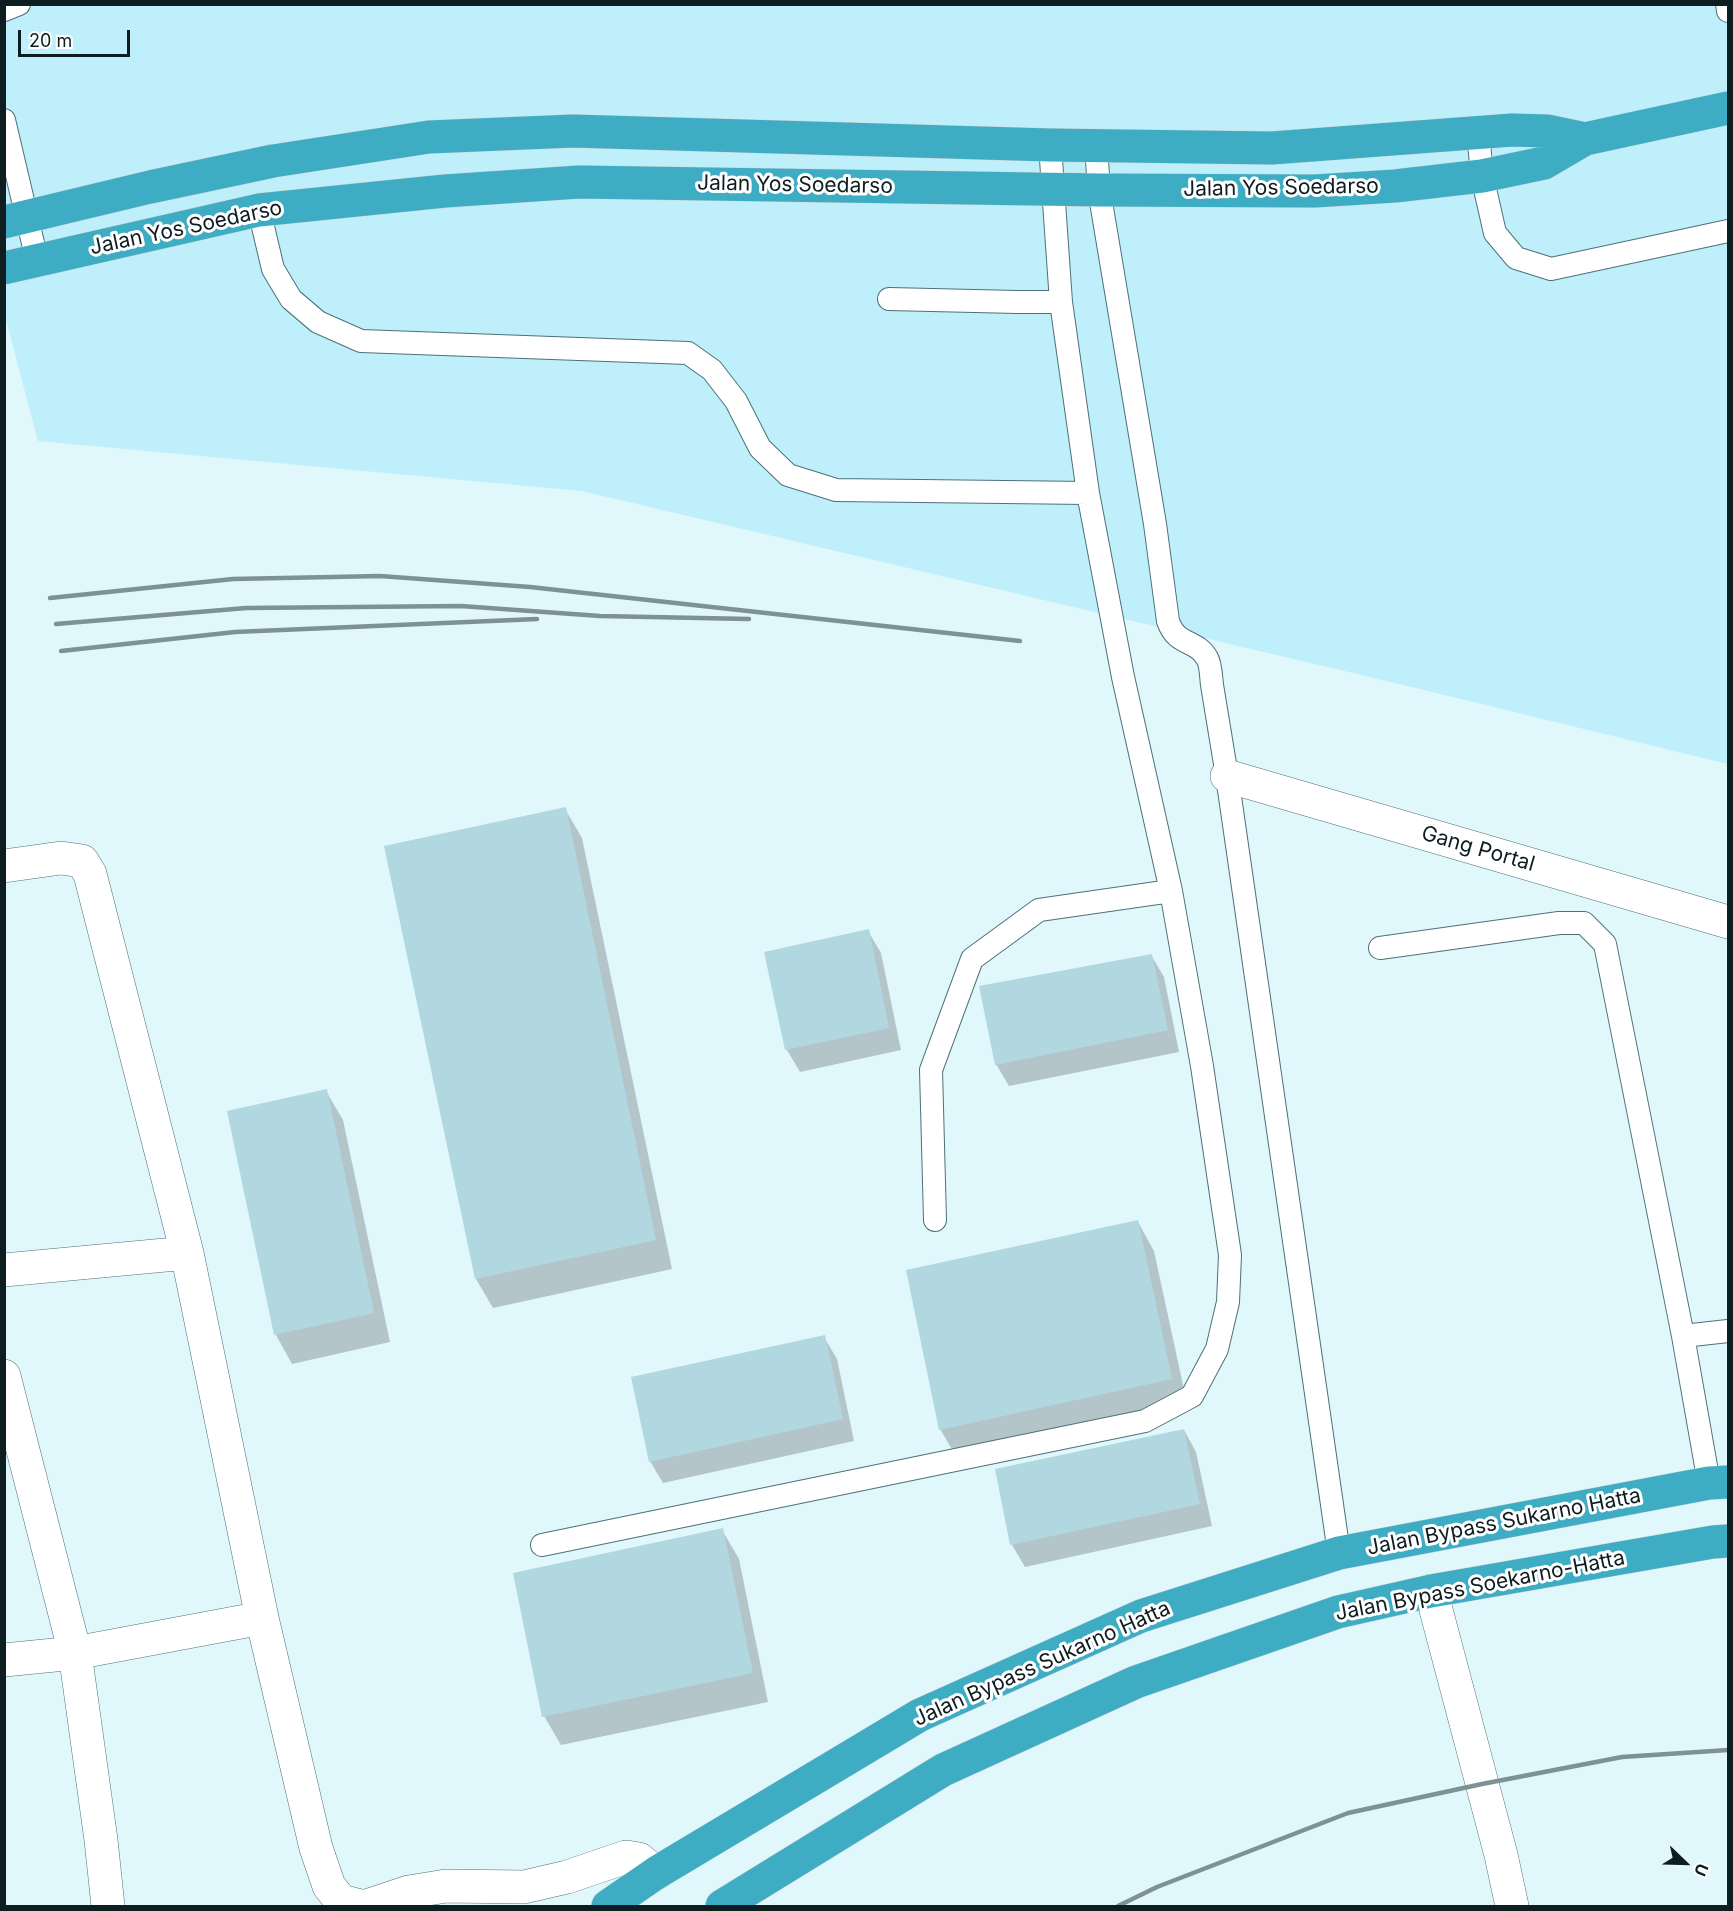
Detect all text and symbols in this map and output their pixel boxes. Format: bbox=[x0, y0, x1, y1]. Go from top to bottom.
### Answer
scale bar bbox=[21, 18, 134, 56]
text: 20 m bbox=[29, 30, 72, 51]
street label: Jalan Yos Soedarso bbox=[697, 171, 893, 199]
street label: Jalan Yos Soedarso bbox=[1183, 174, 1379, 202]
street label: Jalan Yos Soedarso bbox=[88, 195, 284, 261]
street label: Gang Portal bbox=[1418, 821, 1538, 877]
street label: Jalan Bypass Sukarno Hatta bbox=[1365, 1483, 1643, 1561]
street label: Jalan Bypass Soekarno-Hatta bbox=[1333, 1546, 1627, 1626]
street label: Jalan Bypass Sukarno Hatta bbox=[910, 1596, 1174, 1732]
north arrow bbox=[1655, 1833, 1715, 1893]
text: U bbox=[1690, 1861, 1713, 1879]

